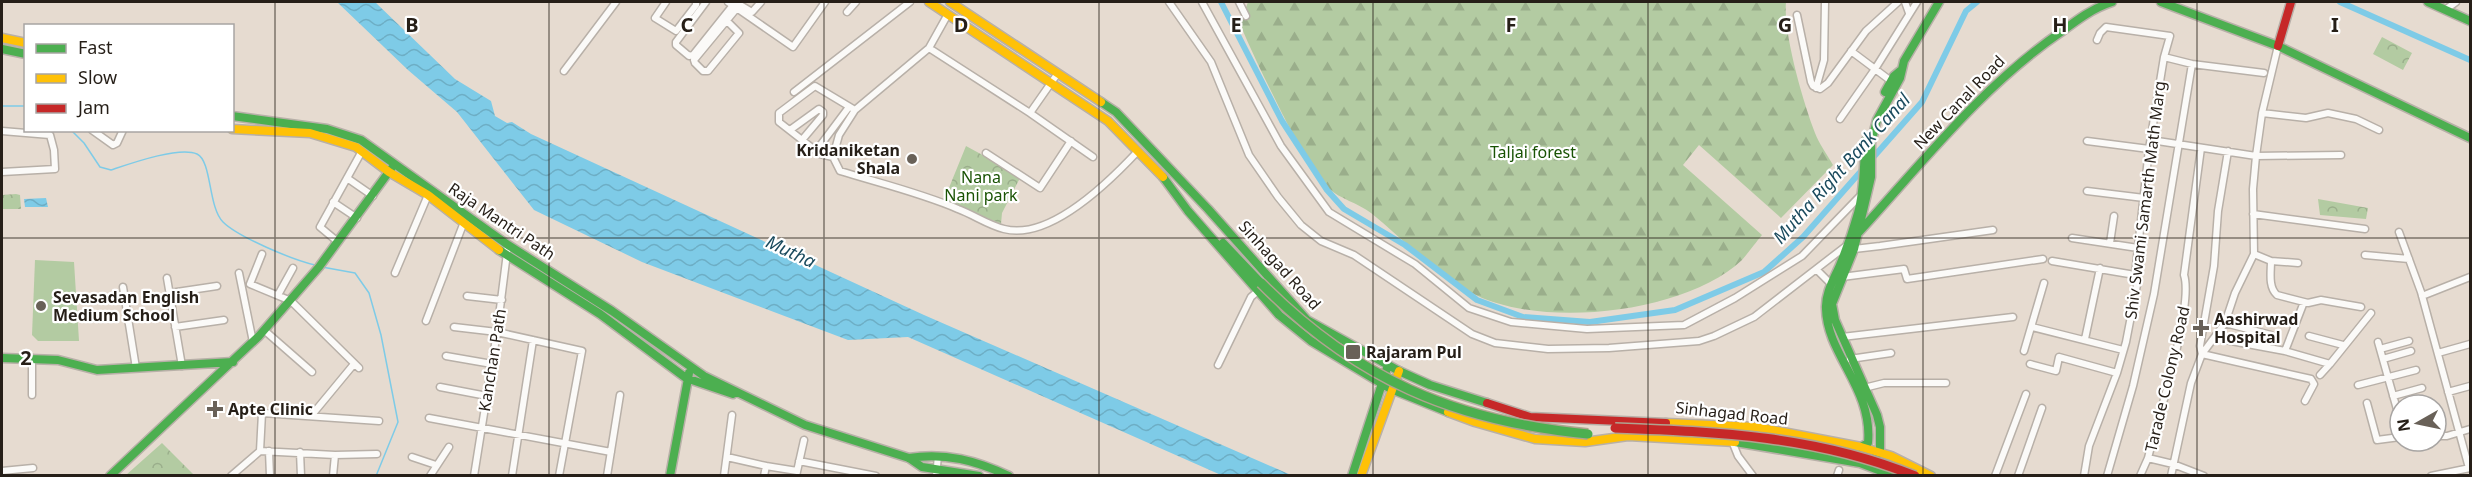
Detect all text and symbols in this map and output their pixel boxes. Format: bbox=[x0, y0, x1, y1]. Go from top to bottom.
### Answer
text: B bbox=[405, 11, 419, 38]
text: C bbox=[681, 11, 694, 38]
text: D bbox=[954, 11, 968, 38]
text: E bbox=[1230, 11, 1242, 38]
text: F bbox=[1506, 11, 1516, 38]
text: G bbox=[1778, 11, 1792, 38]
text: H bbox=[2052, 11, 2068, 38]
text: I bbox=[2331, 11, 2339, 38]
legend bbox=[24, 24, 234, 132]
text: Fast bbox=[78, 35, 113, 59]
street label: New Canal Road bbox=[1909, 50, 2009, 154]
text: Slow bbox=[78, 65, 117, 89]
street label: Shiv Swami Samarth Math Marg bbox=[2119, 80, 2171, 320]
water label: Mutha Right Bank Canal bbox=[1767, 87, 1915, 248]
text: Jam bbox=[76, 95, 110, 119]
place label: Kridaniketan Shala bbox=[796, 139, 900, 179]
park label: Taljai forest bbox=[1490, 141, 1576, 163]
marker: Kridaniketan Shala bbox=[905, 152, 919, 166]
park label: Nana Nani park bbox=[944, 166, 1018, 206]
street label: Raja Mantri Path bbox=[444, 177, 560, 265]
street label: Sinhagad Road bbox=[1234, 216, 1326, 314]
water label: Mutha bbox=[762, 229, 820, 273]
place label: Sevasadan English Medium School bbox=[53, 286, 199, 326]
marker: Sevasadan English Medium School bbox=[34, 299, 48, 313]
street label: Tarade Colony Road bbox=[2140, 304, 2194, 454]
street label: Kanchan Path bbox=[473, 307, 511, 413]
place label: Aashirwad Hospital bbox=[2214, 308, 2298, 348]
marker: Aashirwad Hospital bbox=[2192, 319, 2210, 337]
place label: Rajaram Pul bbox=[1366, 341, 1462, 363]
marker: Rajaram Pul bbox=[1344, 343, 1362, 361]
text: 2 bbox=[20, 344, 32, 371]
north arrow bbox=[2388, 393, 2448, 453]
street label: Sinhagad Road bbox=[1675, 396, 1789, 430]
place label: Apte Clinic bbox=[228, 398, 313, 420]
marker: Apte Clinic bbox=[206, 400, 224, 418]
text: N bbox=[2391, 417, 2415, 433]

